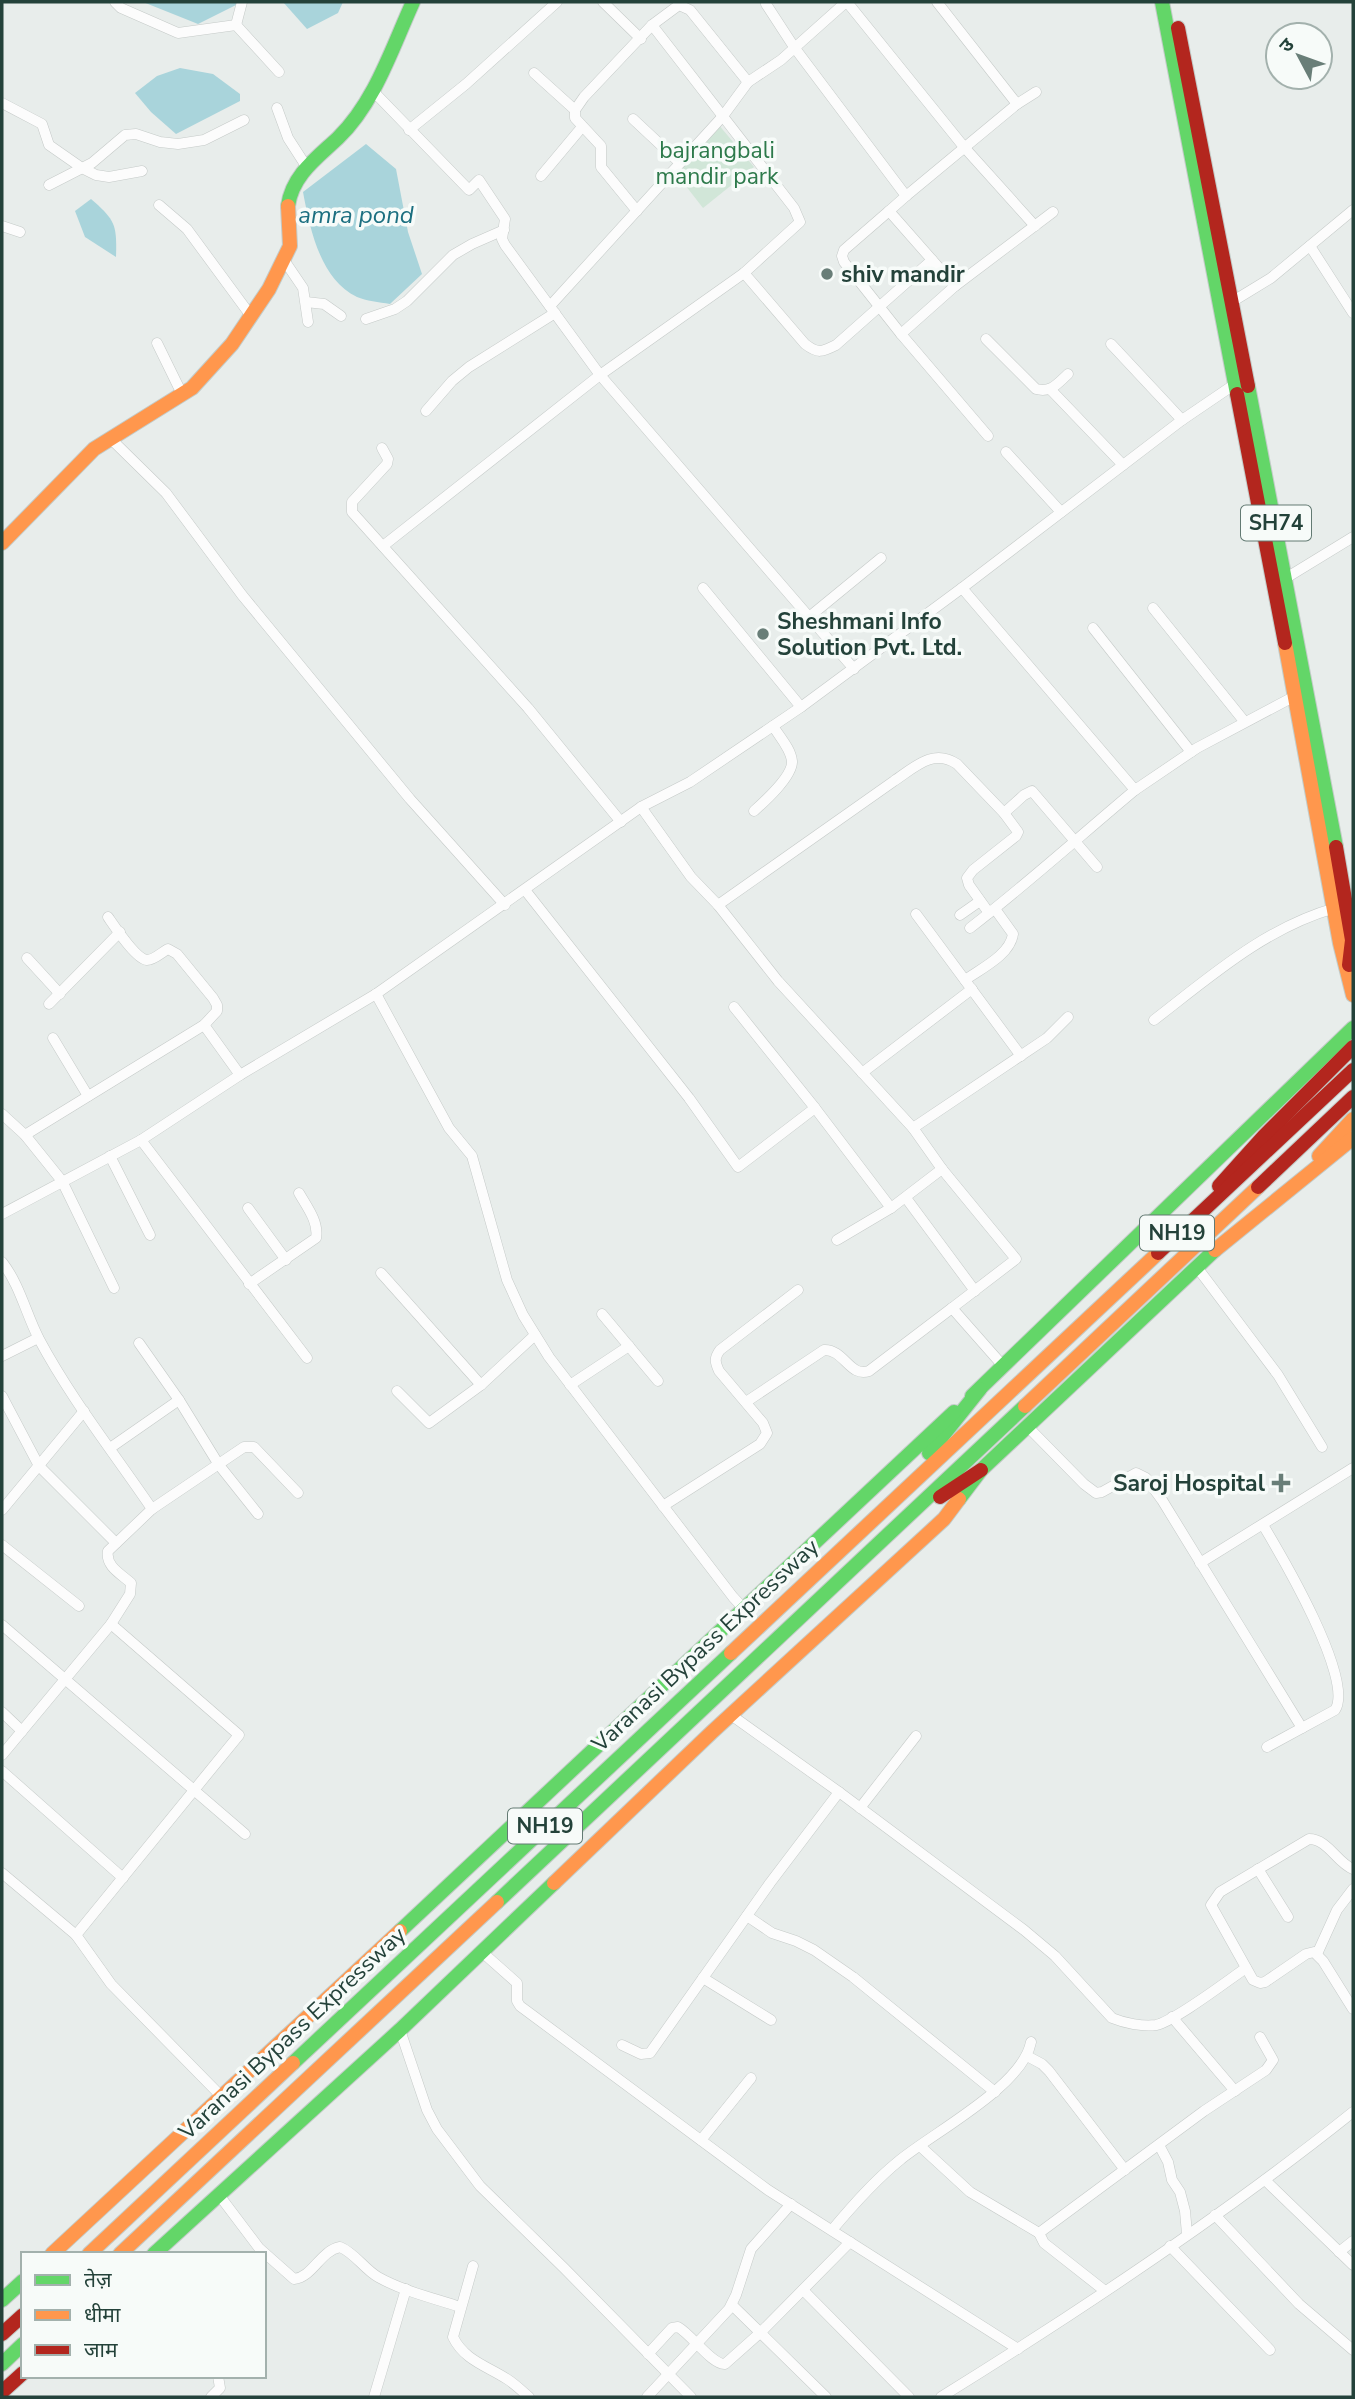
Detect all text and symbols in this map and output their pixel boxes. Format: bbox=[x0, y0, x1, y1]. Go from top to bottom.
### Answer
north arrow bbox=[1264, 21, 1334, 91]
text: उ bbox=[1273, 32, 1301, 58]
park label: bajrangbali mandir park bbox=[655, 135, 779, 192]
water label: amra pond bbox=[298, 199, 414, 231]
place label: shiv mandir bbox=[841, 259, 965, 290]
marker: shiv mandir bbox=[819, 266, 835, 282]
road number: SH74 bbox=[1241, 505, 1311, 540]
place label: Sheshmani Info Solution Pvt. Ltd. bbox=[777, 606, 962, 663]
marker: Sheshmani Info Solution Pvt. Ltd. bbox=[755, 626, 771, 642]
road number: NH19 bbox=[1140, 1216, 1214, 1250]
place label: Saroj Hospital bbox=[1113, 1468, 1266, 1499]
marker: Saroj Hospital bbox=[1271, 1473, 1291, 1493]
street label: Varanasi Bypass Expressway bbox=[584, 1532, 826, 1760]
road number: NH19 bbox=[508, 1808, 582, 1843]
street label: Varanasi Bypass Expressway bbox=[171, 1920, 413, 2148]
legend bbox=[21, 2252, 266, 2378]
text: तेज़ bbox=[84, 2266, 112, 2294]
text: धीमा bbox=[84, 2301, 121, 2329]
text: जाम bbox=[84, 2336, 118, 2364]

